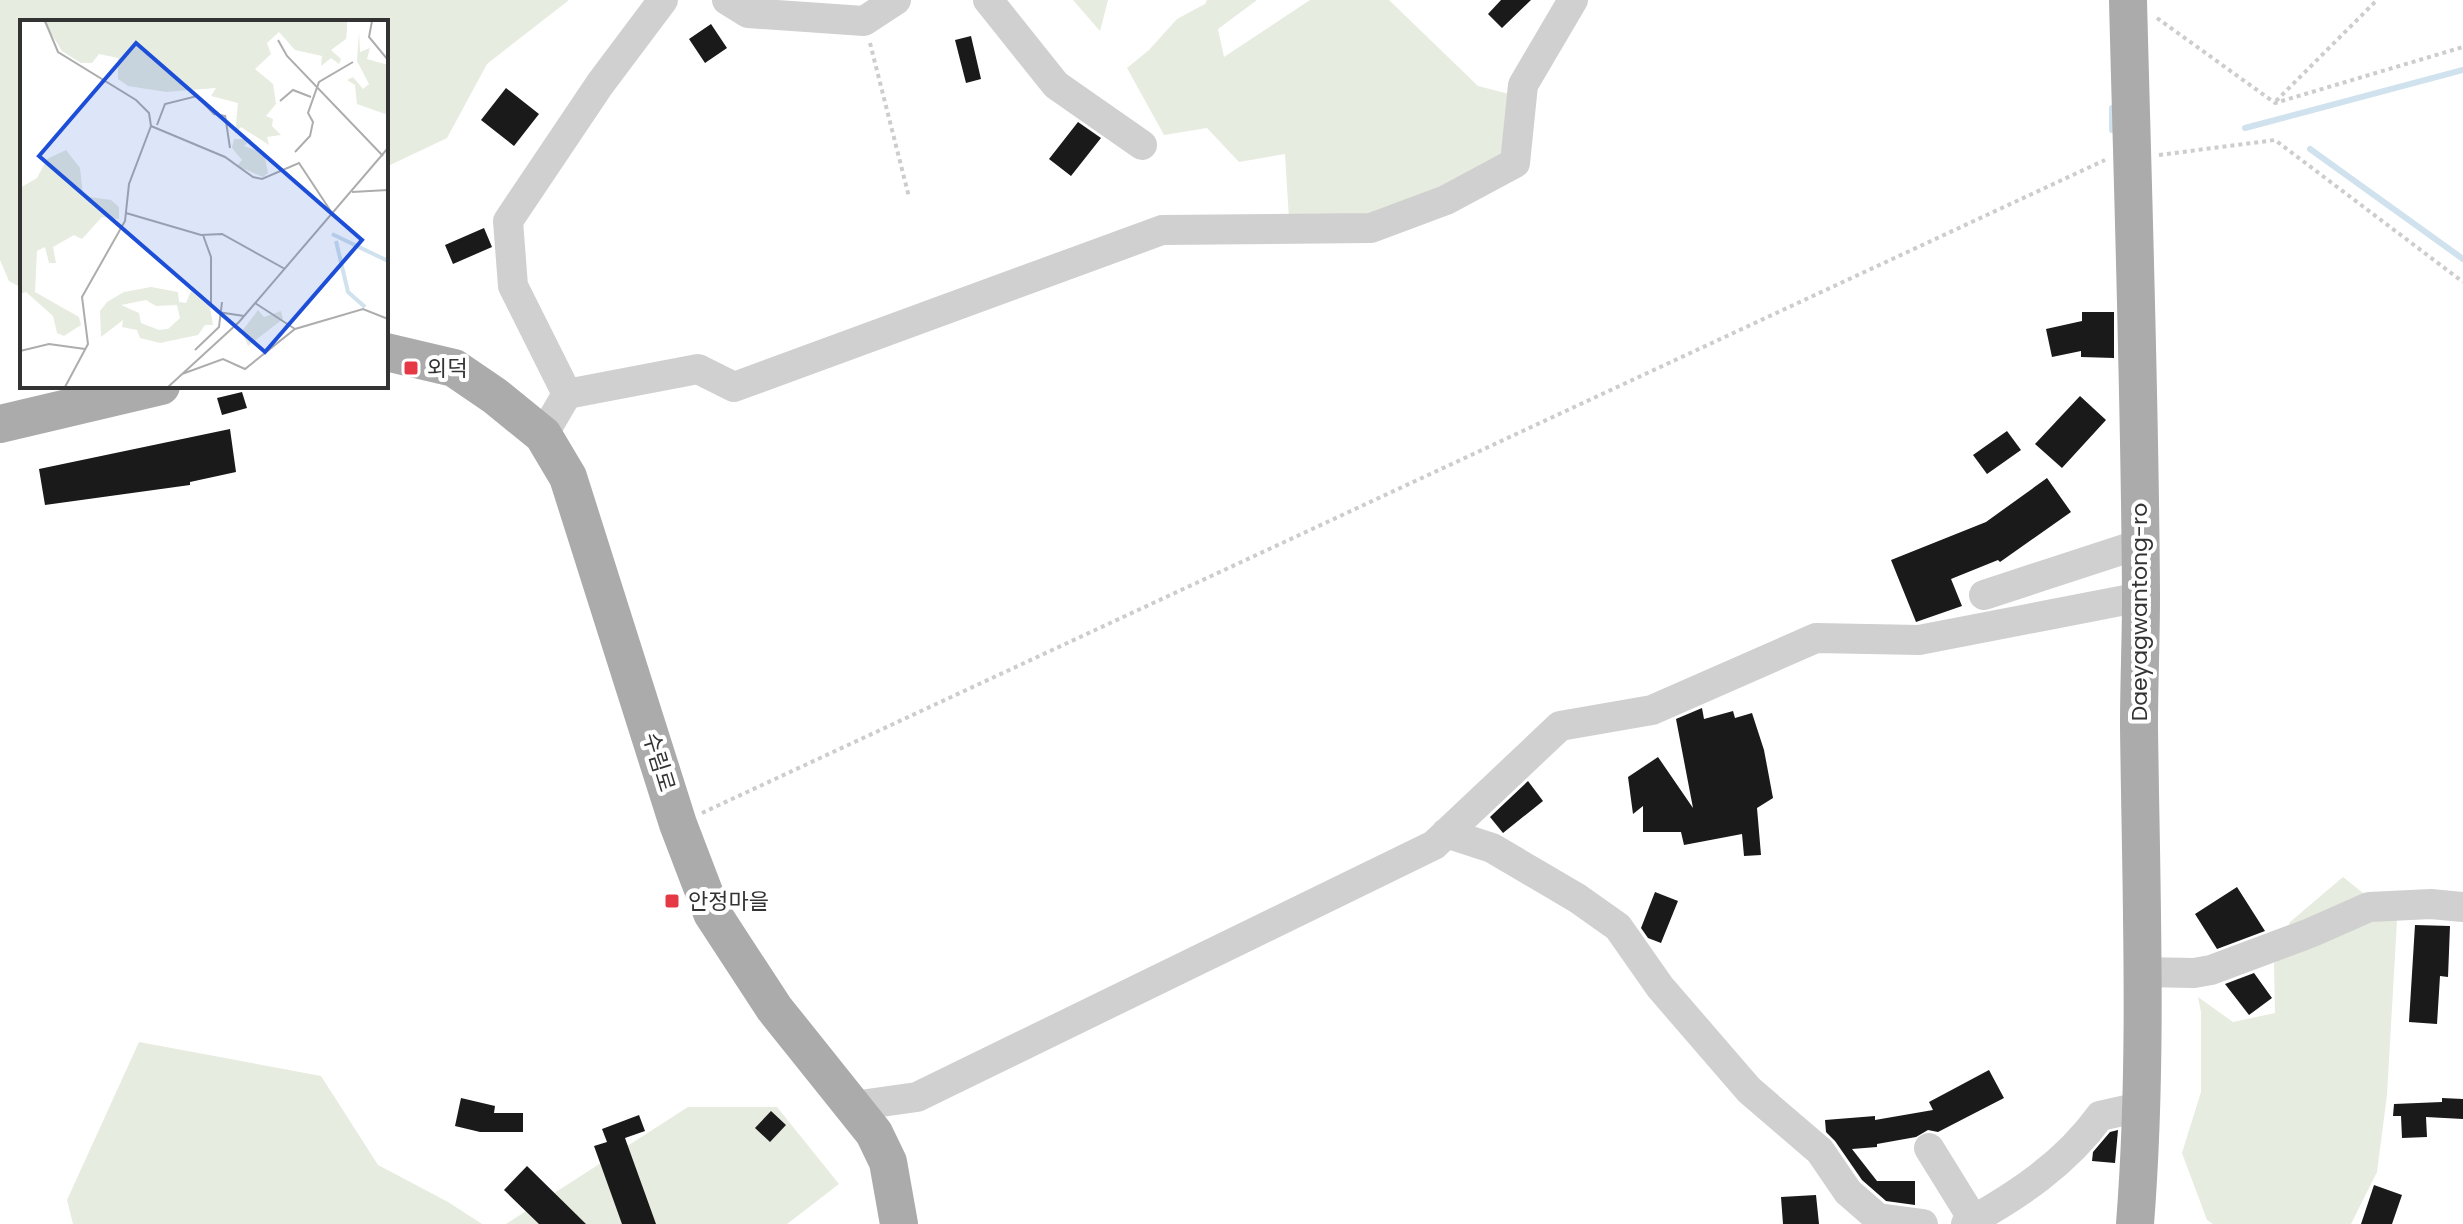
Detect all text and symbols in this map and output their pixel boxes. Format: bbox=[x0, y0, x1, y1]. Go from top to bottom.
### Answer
inset map bbox=[20, 20, 388, 388]
place label: 외덕 bbox=[427, 353, 467, 384]
marker: 외덕 bbox=[402, 359, 420, 377]
street label: Daeyagwantong-ro bbox=[2124, 503, 2155, 721]
street label: 수림로 bbox=[635, 728, 683, 796]
place label: 안정마을 bbox=[688, 886, 769, 917]
marker: 안정마을 bbox=[663, 892, 681, 910]

